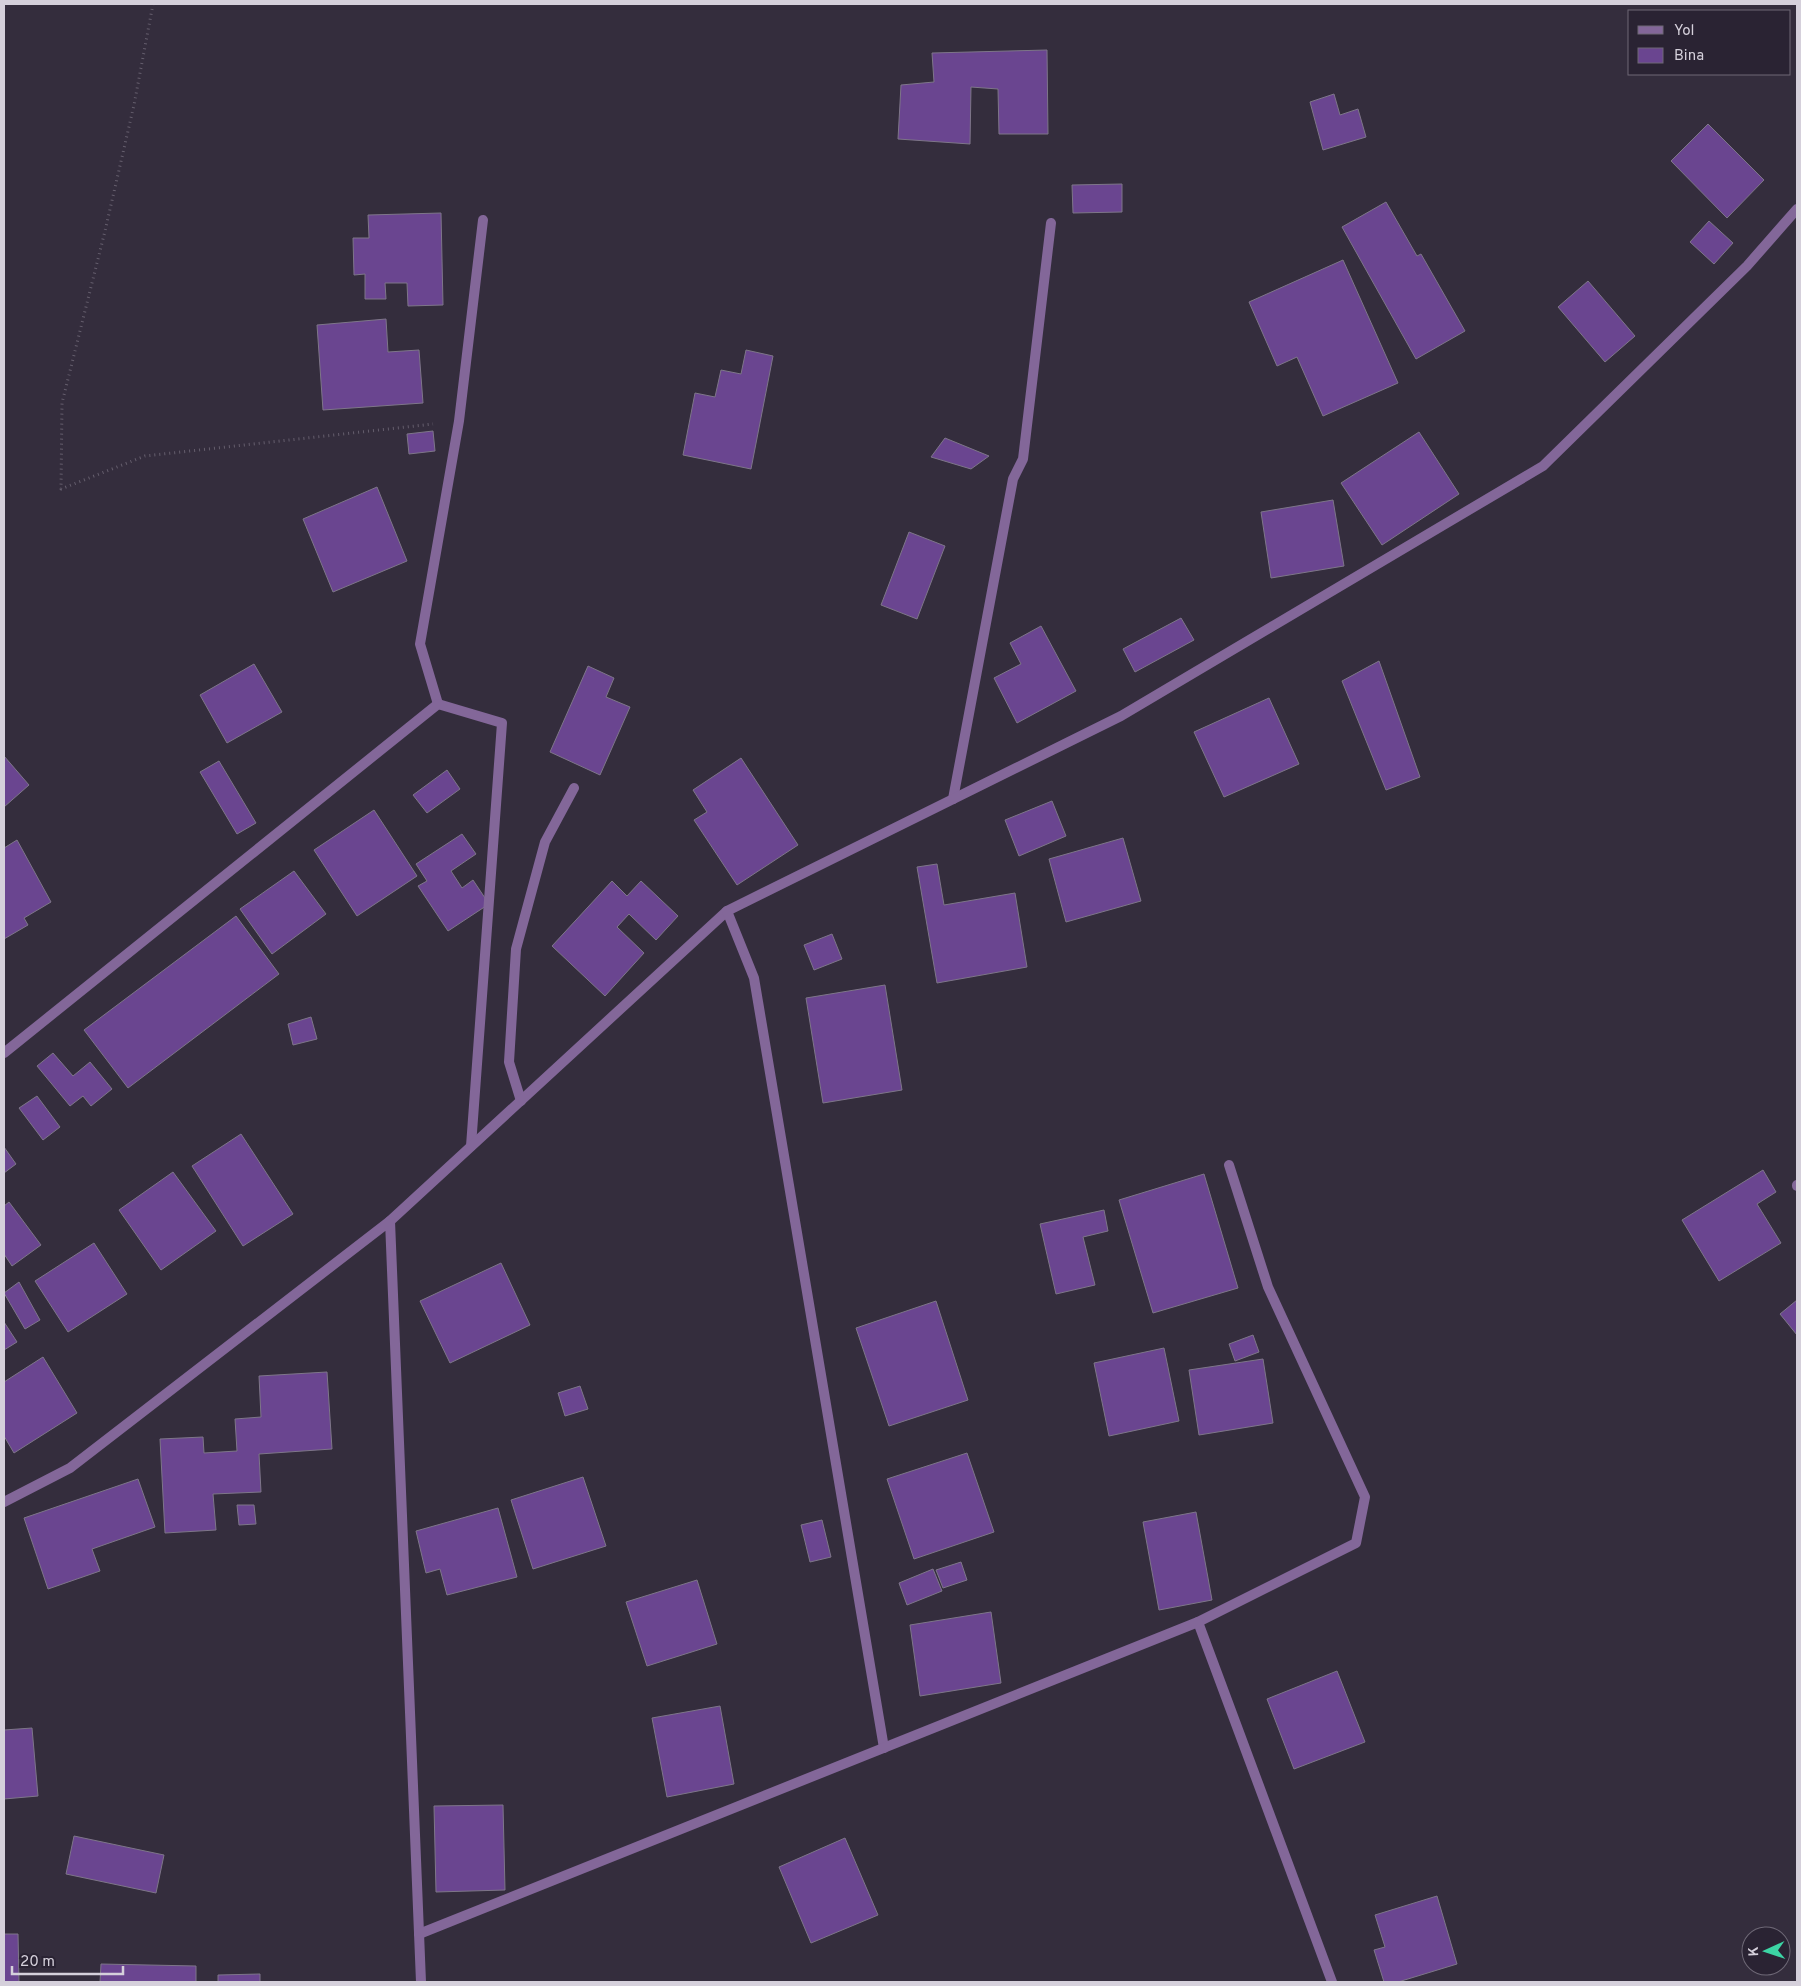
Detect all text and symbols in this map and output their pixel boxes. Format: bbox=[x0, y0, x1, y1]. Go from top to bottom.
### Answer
legend bbox=[1628, 10, 1791, 75]
text: Yol bbox=[1674, 22, 1695, 41]
text: Bina bbox=[1674, 47, 1704, 66]
north arrow bbox=[1741, 1926, 1791, 1976]
scale bar bbox=[12, 1944, 124, 1976]
text: K bbox=[1746, 1946, 1763, 1957]
text: 20 m bbox=[20, 1953, 55, 1972]

